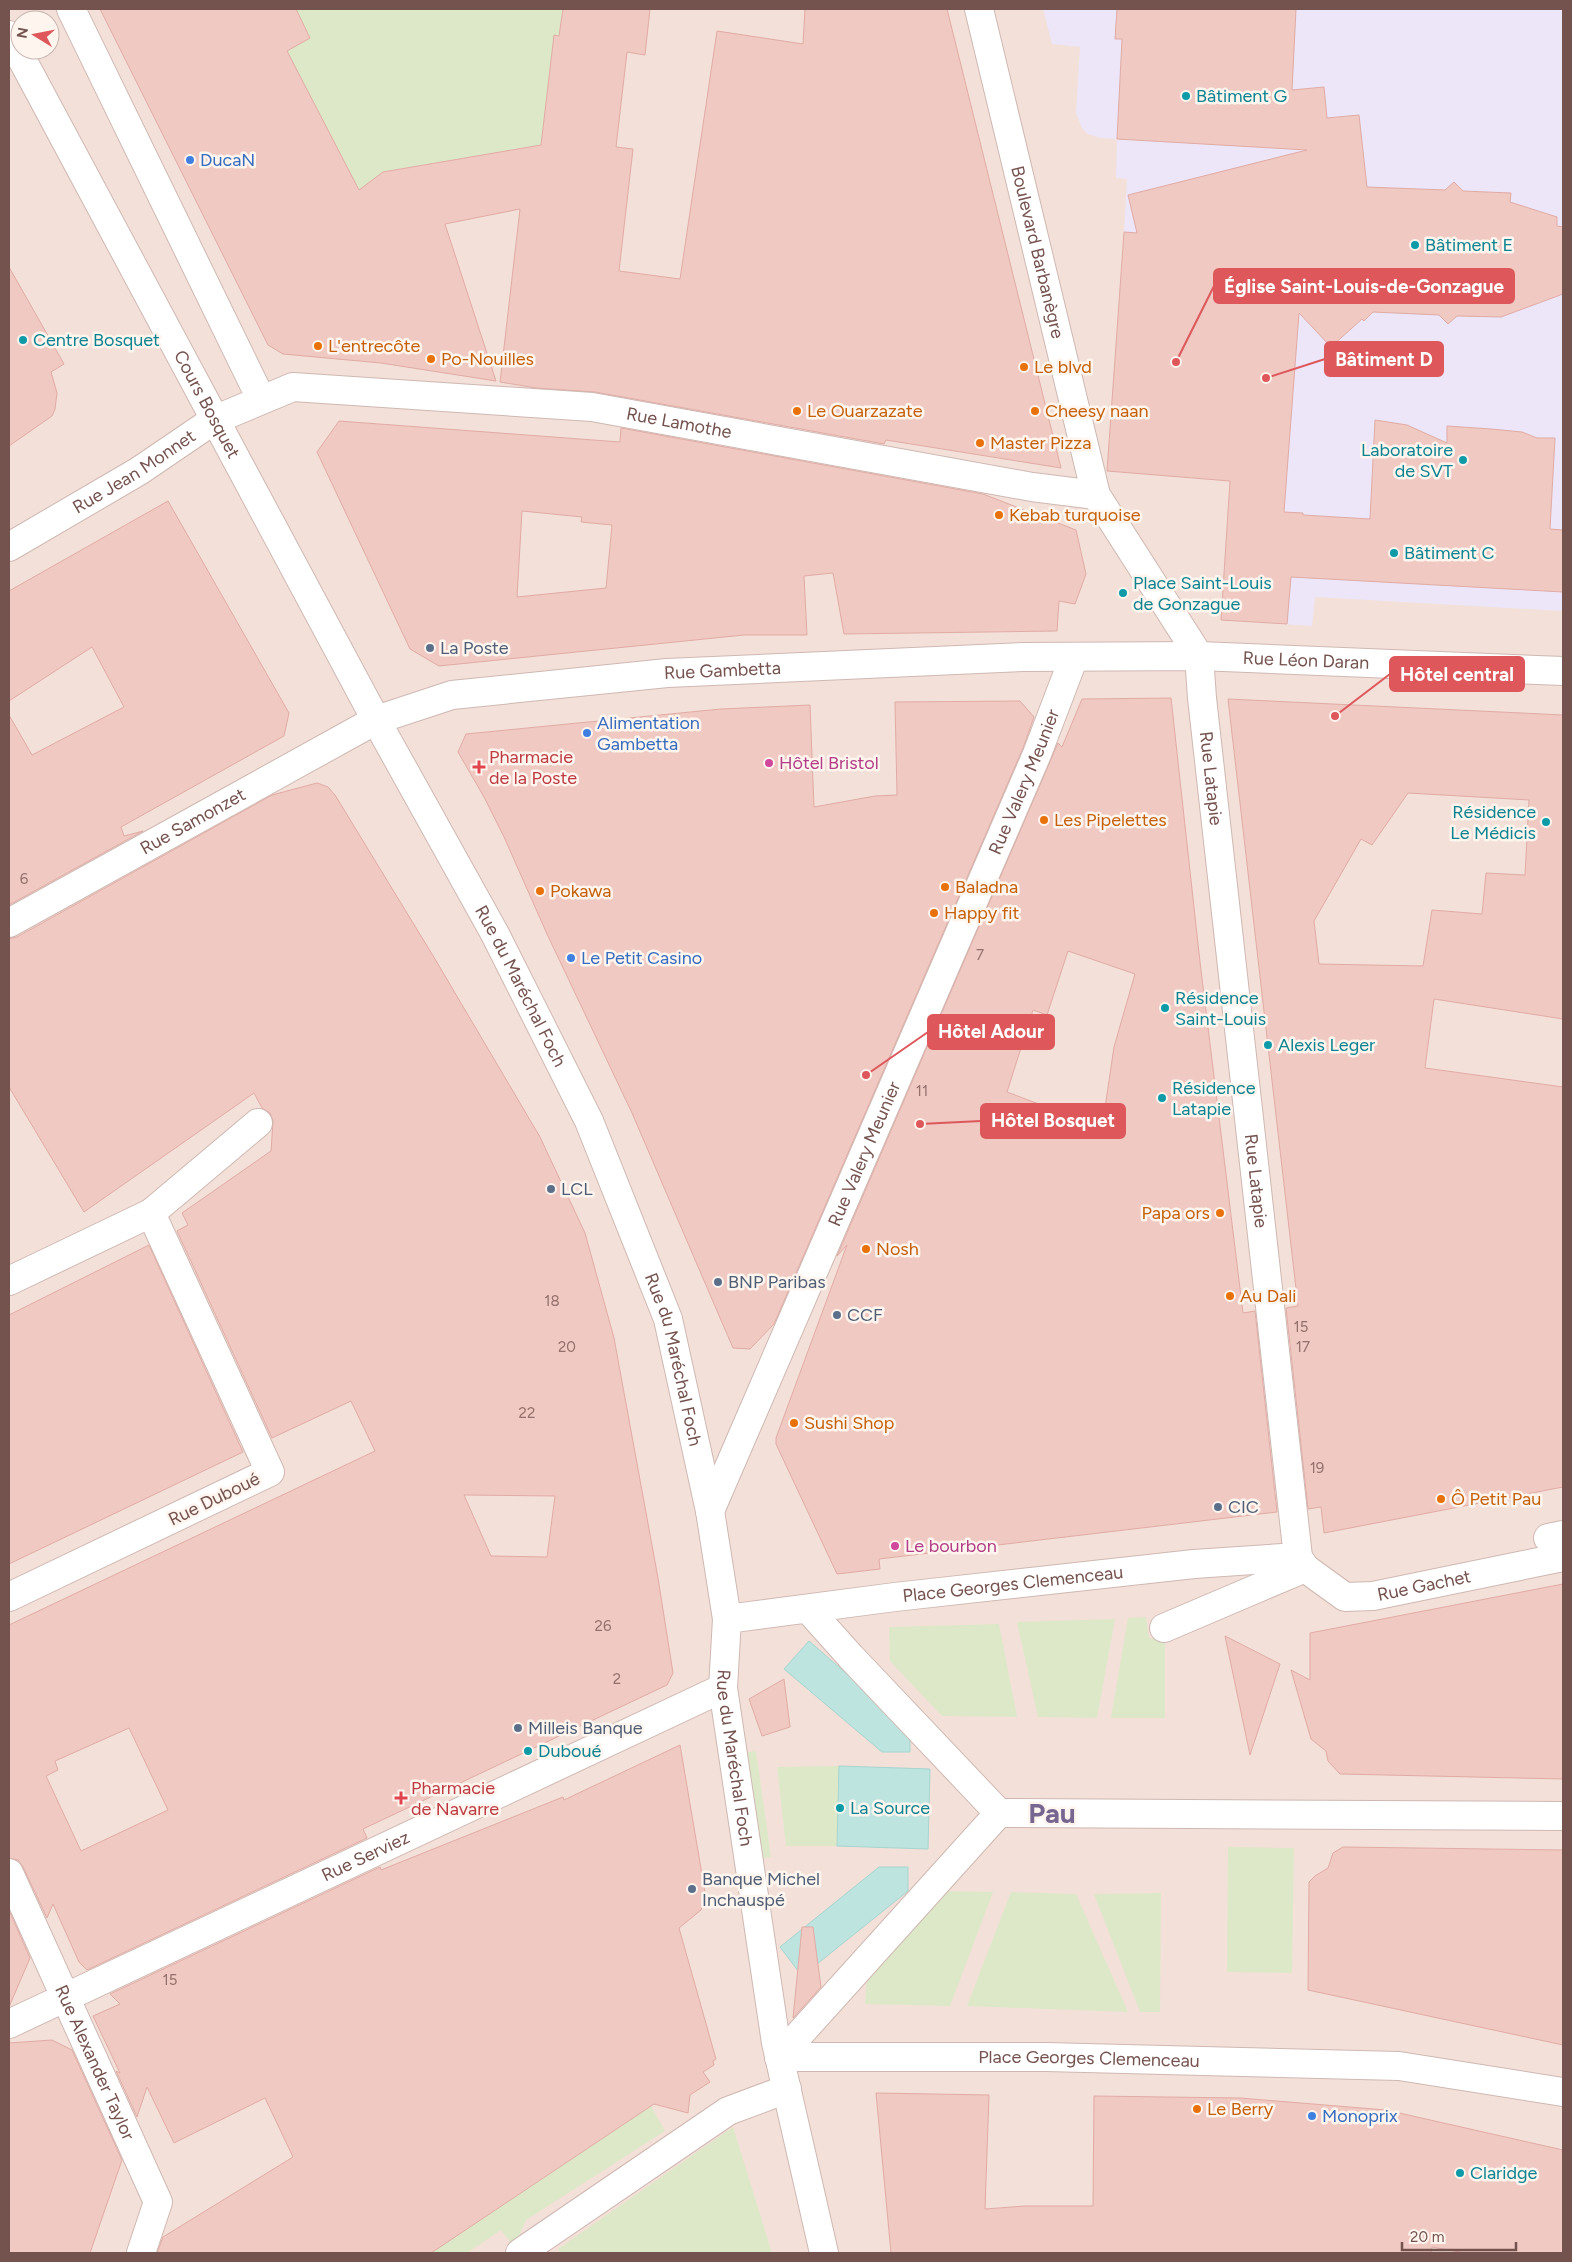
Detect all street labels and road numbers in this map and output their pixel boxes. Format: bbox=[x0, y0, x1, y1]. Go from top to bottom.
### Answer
street label: Boulevard Barbanègre bbox=[1006, 163, 1069, 341]
street label: Cours Bosquet bbox=[169, 347, 245, 462]
street label: Rue Lamothe bbox=[625, 402, 734, 443]
street label: Rue Jean Monnet bbox=[69, 425, 200, 518]
street label: Rue Léon Daran bbox=[1242, 647, 1370, 674]
street label: Rue Gambetta bbox=[663, 657, 781, 684]
street label: Rue Valery Meunier bbox=[984, 706, 1064, 858]
street label: Rue Latapie bbox=[1195, 730, 1227, 827]
street label: Rue Samonzet bbox=[136, 783, 250, 859]
street label: Rue du Maréchal Foch bbox=[470, 901, 571, 1070]
street label: Rue Valery Meunier bbox=[823, 1078, 905, 1230]
street label: Rue Latapie bbox=[1240, 1133, 1272, 1229]
street label: Rue du Maréchal Foch bbox=[640, 1270, 706, 1448]
street label: Rue Duboué bbox=[165, 1467, 263, 1531]
street label: Place Georges Clemenceau bbox=[901, 1561, 1124, 1607]
street label: Rue Gachet bbox=[1375, 1565, 1473, 1606]
street label: Rue du Maréchal Foch bbox=[712, 1669, 757, 1848]
street label: Rue Serviez bbox=[318, 1826, 413, 1886]
street label: Rue Alexander Taylor bbox=[50, 1981, 139, 2144]
street label: Place Georges Clemenceau bbox=[978, 2046, 1200, 2072]

